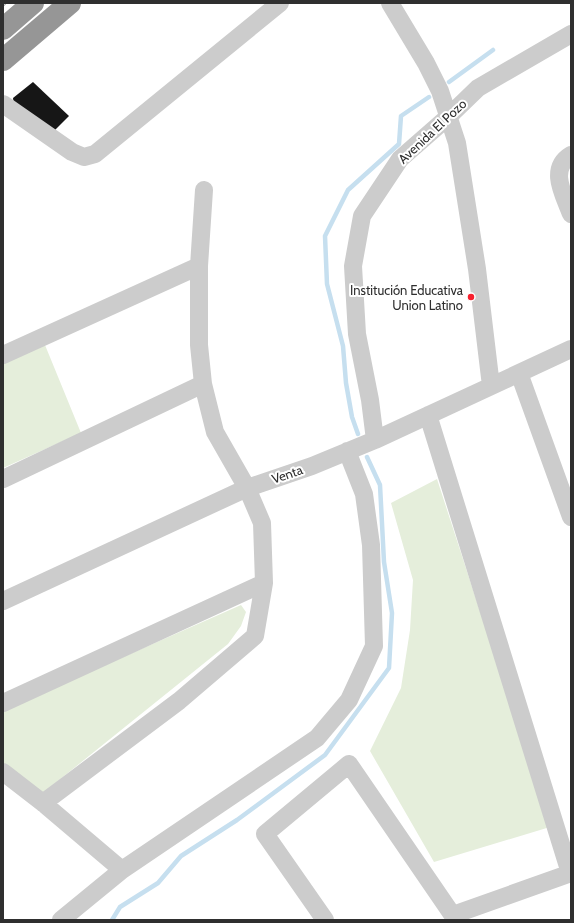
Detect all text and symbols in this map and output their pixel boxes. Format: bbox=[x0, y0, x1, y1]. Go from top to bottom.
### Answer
street label: Avenida El Pozo bbox=[395, 95, 469, 167]
place label: Institución Educativa Union Latino bbox=[350, 282, 464, 313]
marker: Institución Educativa Union Latino bbox=[466, 292, 476, 302]
street label: Venta bbox=[269, 461, 305, 487]

